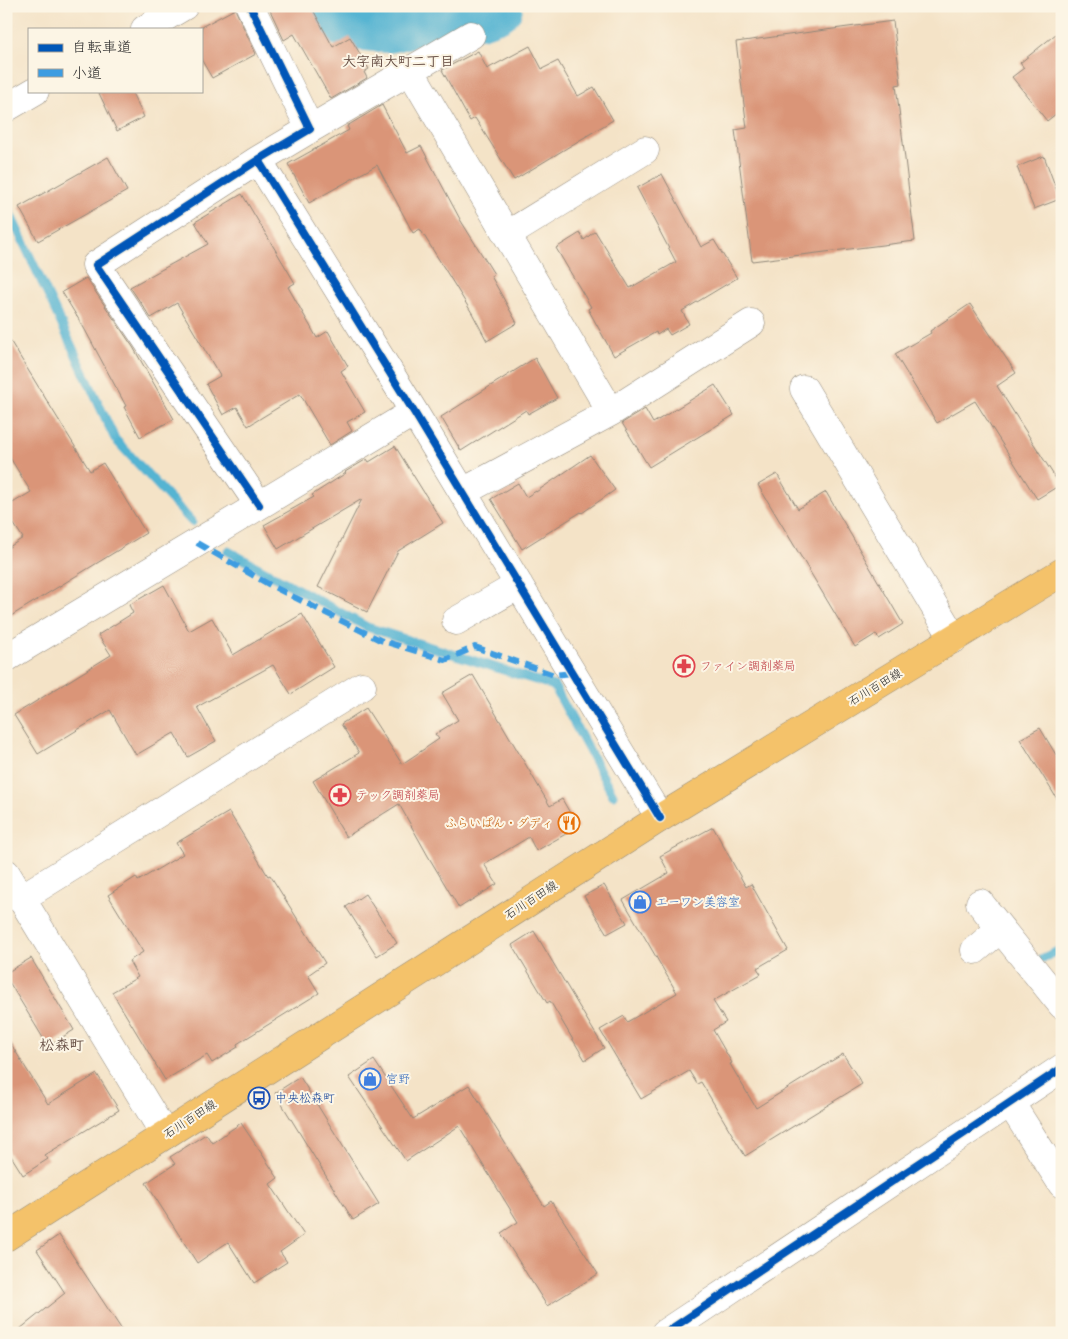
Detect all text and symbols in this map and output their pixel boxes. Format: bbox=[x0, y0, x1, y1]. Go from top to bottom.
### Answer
legend bbox=[28, 28, 202, 92]
text: 自転車道 bbox=[72, 37, 132, 56]
district label: 大字南大町二丁目 bbox=[342, 52, 454, 70]
text: 小道 bbox=[72, 63, 102, 82]
pharmacy icon: ファイン調剤薬局 bbox=[672, 654, 696, 678]
place label: ファイン調剤薬局 bbox=[700, 658, 796, 673]
street label: 石川百田線 bbox=[845, 665, 904, 708]
pharmacy icon: テック調剤薬局 bbox=[328, 783, 352, 807]
place label: テック調剤薬局 bbox=[356, 787, 440, 802]
restaurant icon: ふらいぱん・ダディ bbox=[557, 811, 581, 835]
place label: ふらいぱん・ダディ bbox=[445, 815, 553, 830]
street label: 石川百田線 bbox=[501, 877, 560, 922]
shop icon: エーワン美容室 bbox=[628, 890, 652, 914]
place label: エーワン美容室 bbox=[656, 894, 740, 909]
district label: 松森町 bbox=[39, 1035, 85, 1054]
shop icon: 宮野 bbox=[358, 1067, 382, 1091]
place label: 宮野 bbox=[386, 1071, 410, 1086]
bus stop icon: 中央松森町 bbox=[247, 1086, 271, 1110]
place label: 中央松森町 bbox=[275, 1090, 335, 1105]
street label: 石川百田線 bbox=[160, 1096, 219, 1141]

